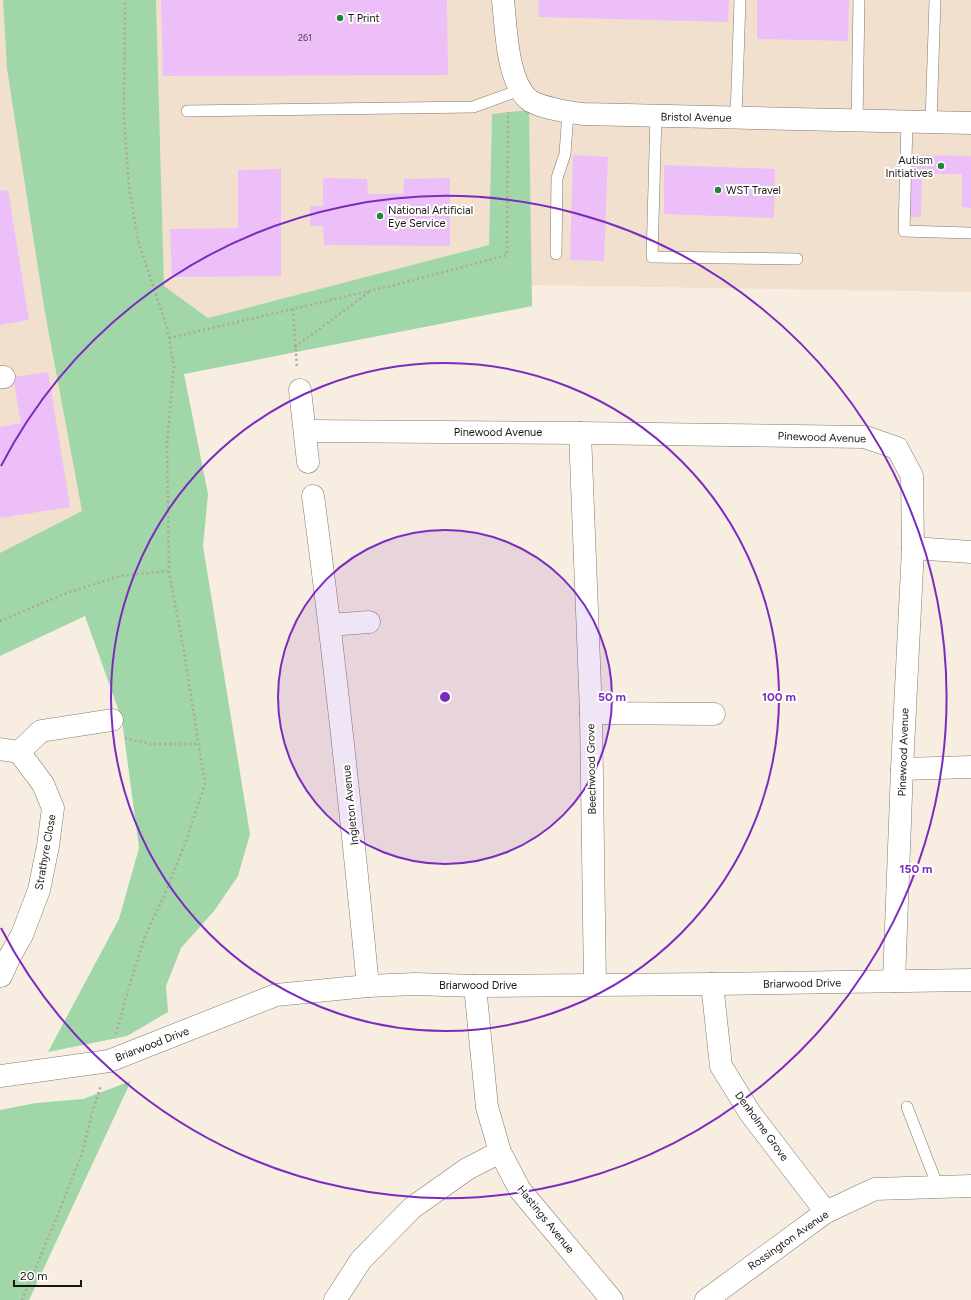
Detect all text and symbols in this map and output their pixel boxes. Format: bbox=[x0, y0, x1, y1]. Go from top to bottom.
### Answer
place label: T Print bbox=[348, 12, 380, 25]
marker: T Print bbox=[335, 13, 345, 23]
house number: 261 bbox=[298, 32, 312, 43]
street label: Bristol Avenue bbox=[660, 110, 732, 125]
place label: Autism Initiatives bbox=[886, 154, 933, 180]
marker: Autism Initiatives bbox=[936, 161, 946, 171]
place label: WST Travel bbox=[726, 184, 781, 197]
marker: WST Travel bbox=[713, 185, 723, 195]
place label: National Artificial Eye Service bbox=[388, 204, 473, 230]
marker: National Artificial Eye Service bbox=[375, 211, 385, 221]
street label: Pinewood Avenue bbox=[454, 426, 542, 439]
street label: Pinewood Avenue bbox=[778, 429, 866, 446]
centre of rings bbox=[438, 690, 452, 704]
text: 50 m bbox=[598, 690, 626, 704]
text: 100 m bbox=[762, 690, 796, 704]
street label: Pinewood Avenue bbox=[895, 708, 912, 796]
street label: Beechwood Grove bbox=[584, 723, 599, 815]
street label: Ingleton Avenue bbox=[340, 764, 361, 846]
street label: Strathyre Close bbox=[32, 813, 59, 891]
text: 150 m bbox=[899, 862, 933, 876]
street label: Briarwood Drive bbox=[763, 976, 841, 991]
street label: Briarwood Drive bbox=[439, 979, 517, 992]
street label: Briarwood Drive bbox=[113, 1024, 191, 1065]
street label: Denholme Grove bbox=[732, 1089, 791, 1164]
street label: Hastings Avenue bbox=[514, 1183, 577, 1256]
street label: Rossington Avenue bbox=[746, 1208, 831, 1273]
scale bar bbox=[14, 1262, 81, 1288]
text: 20 m bbox=[20, 1269, 48, 1283]

